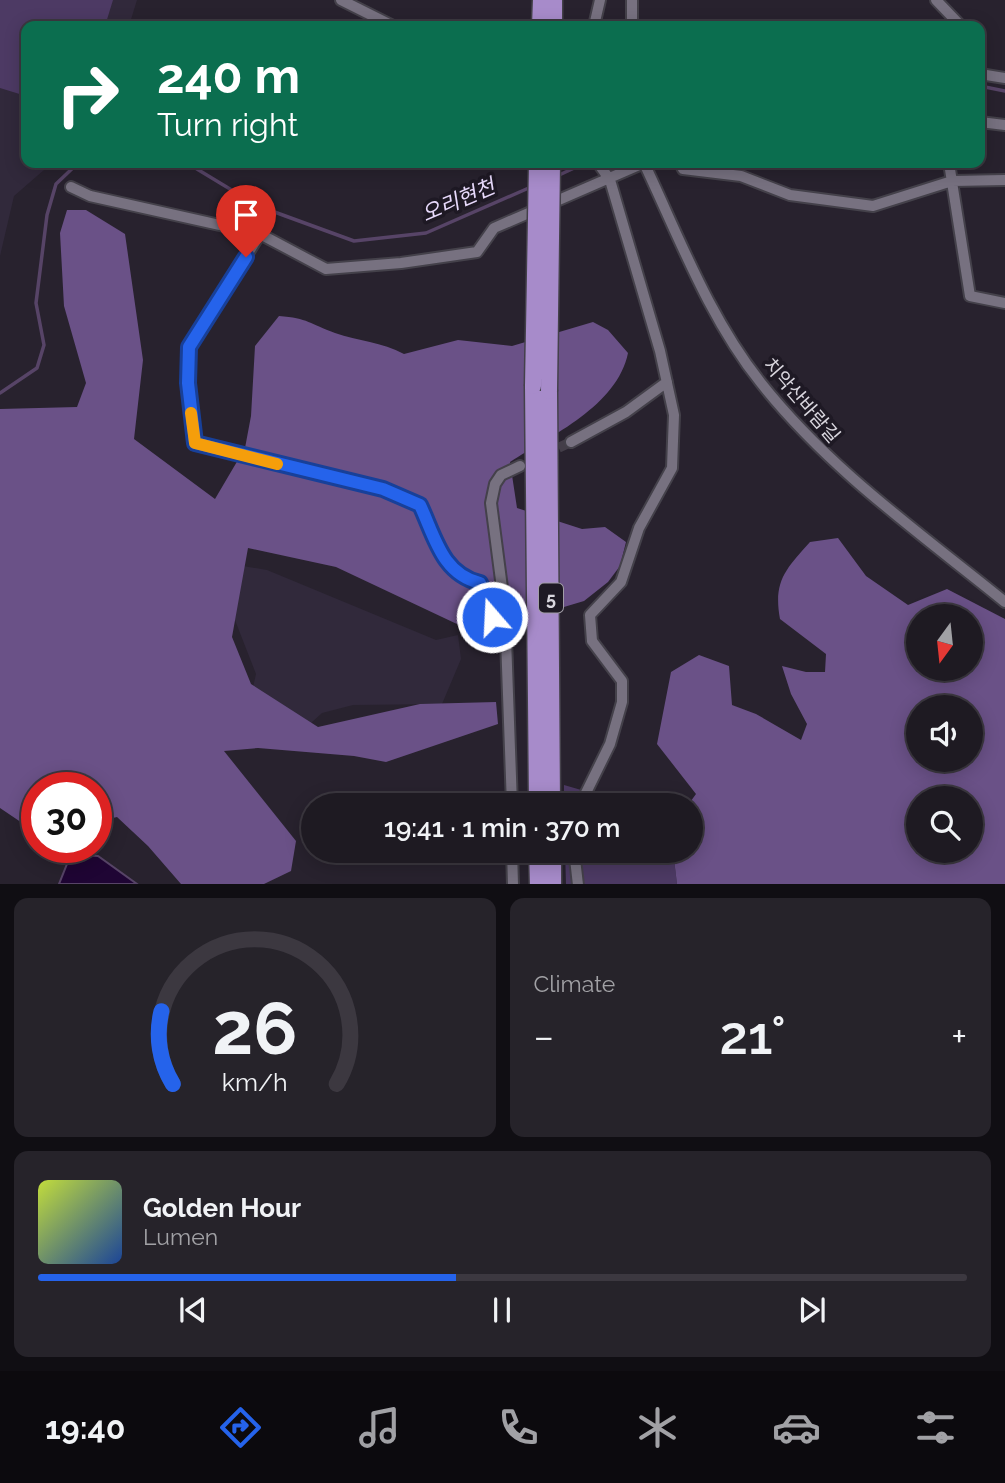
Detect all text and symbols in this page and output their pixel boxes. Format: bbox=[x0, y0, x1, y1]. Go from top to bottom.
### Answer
text: 240 m bbox=[157, 47, 300, 104]
icon: right bbox=[42, 49, 133, 140]
text: Turn right bbox=[157, 106, 298, 143]
water label: 오리현천 bbox=[418, 172, 501, 227]
pin bbox=[216, 185, 276, 257]
icon: arrive bbox=[227, 196, 265, 234]
street label: 치악산바람길 bbox=[759, 353, 845, 447]
position arrow bbox=[455, 580, 529, 654]
road number: 5 bbox=[539, 584, 563, 612]
north arrow bbox=[906, 604, 984, 681]
map controls bbox=[906, 604, 983, 863]
button: sound bbox=[906, 695, 983, 772]
speed limit sign: 30 bbox=[21, 772, 112, 863]
button: search bbox=[906, 786, 983, 863]
text: 19:41 · 1 min · 370 m bbox=[384, 813, 620, 843]
text: Climate bbox=[534, 970, 615, 997]
text: 26 bbox=[212, 986, 297, 1071]
text: 21° bbox=[719, 1005, 786, 1066]
text: − bbox=[534, 1014, 554, 1059]
text: + bbox=[951, 1014, 967, 1059]
text: km/h bbox=[222, 1066, 288, 1096]
text: Golden Hour bbox=[143, 1193, 301, 1223]
text: Lumen bbox=[143, 1223, 218, 1250]
icon: previous bbox=[174, 1291, 212, 1329]
icon: pause bbox=[483, 1291, 521, 1329]
icon: next bbox=[793, 1291, 831, 1329]
icon: directions bbox=[216, 1403, 265, 1452]
icon: music bbox=[355, 1403, 404, 1452]
icon: phone bbox=[494, 1403, 543, 1452]
icon: climate bbox=[633, 1403, 682, 1452]
icon: car bbox=[772, 1403, 821, 1452]
icon: filters bbox=[911, 1403, 960, 1452]
text: 19:40 bbox=[45, 1409, 126, 1446]

